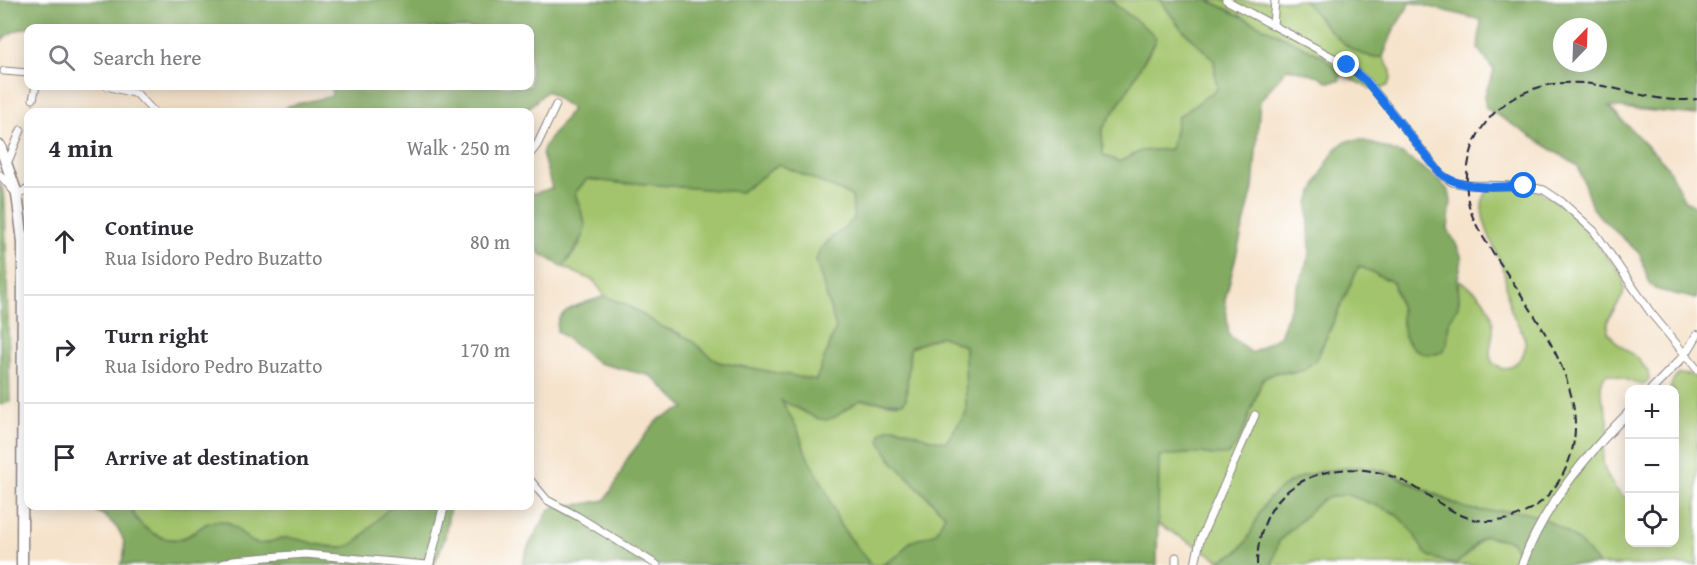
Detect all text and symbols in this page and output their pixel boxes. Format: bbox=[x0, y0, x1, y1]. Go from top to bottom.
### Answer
north arrow bbox=[1553, 18, 1607, 72]
search box bbox=[24, 24, 534, 90]
icon: search bbox=[45, 41, 78, 74]
text: Search here bbox=[93, 41, 202, 73]
route end bbox=[1333, 51, 1359, 77]
text: 4 min bbox=[48, 128, 113, 167]
text: Walk · 250 m bbox=[407, 133, 510, 162]
route start bbox=[1510, 172, 1536, 198]
text: Continue bbox=[105, 211, 194, 243]
icon: ahead bbox=[48, 225, 81, 258]
text: 80 m bbox=[470, 227, 510, 256]
text: Rua Isidoro Pedro Buzatto bbox=[105, 243, 322, 272]
text: Turn right bbox=[105, 319, 208, 351]
icon: right bbox=[48, 333, 81, 366]
text: 170 m bbox=[460, 335, 510, 364]
text: Rua Isidoro Pedro Buzatto bbox=[105, 351, 322, 380]
map controls bbox=[1625, 385, 1679, 547]
button: + bbox=[1625, 385, 1679, 439]
button: − bbox=[1625, 439, 1679, 493]
icon: arrive bbox=[48, 441, 81, 474]
text: Arrive at destination bbox=[105, 441, 309, 473]
button: locate bbox=[1625, 493, 1679, 547]

